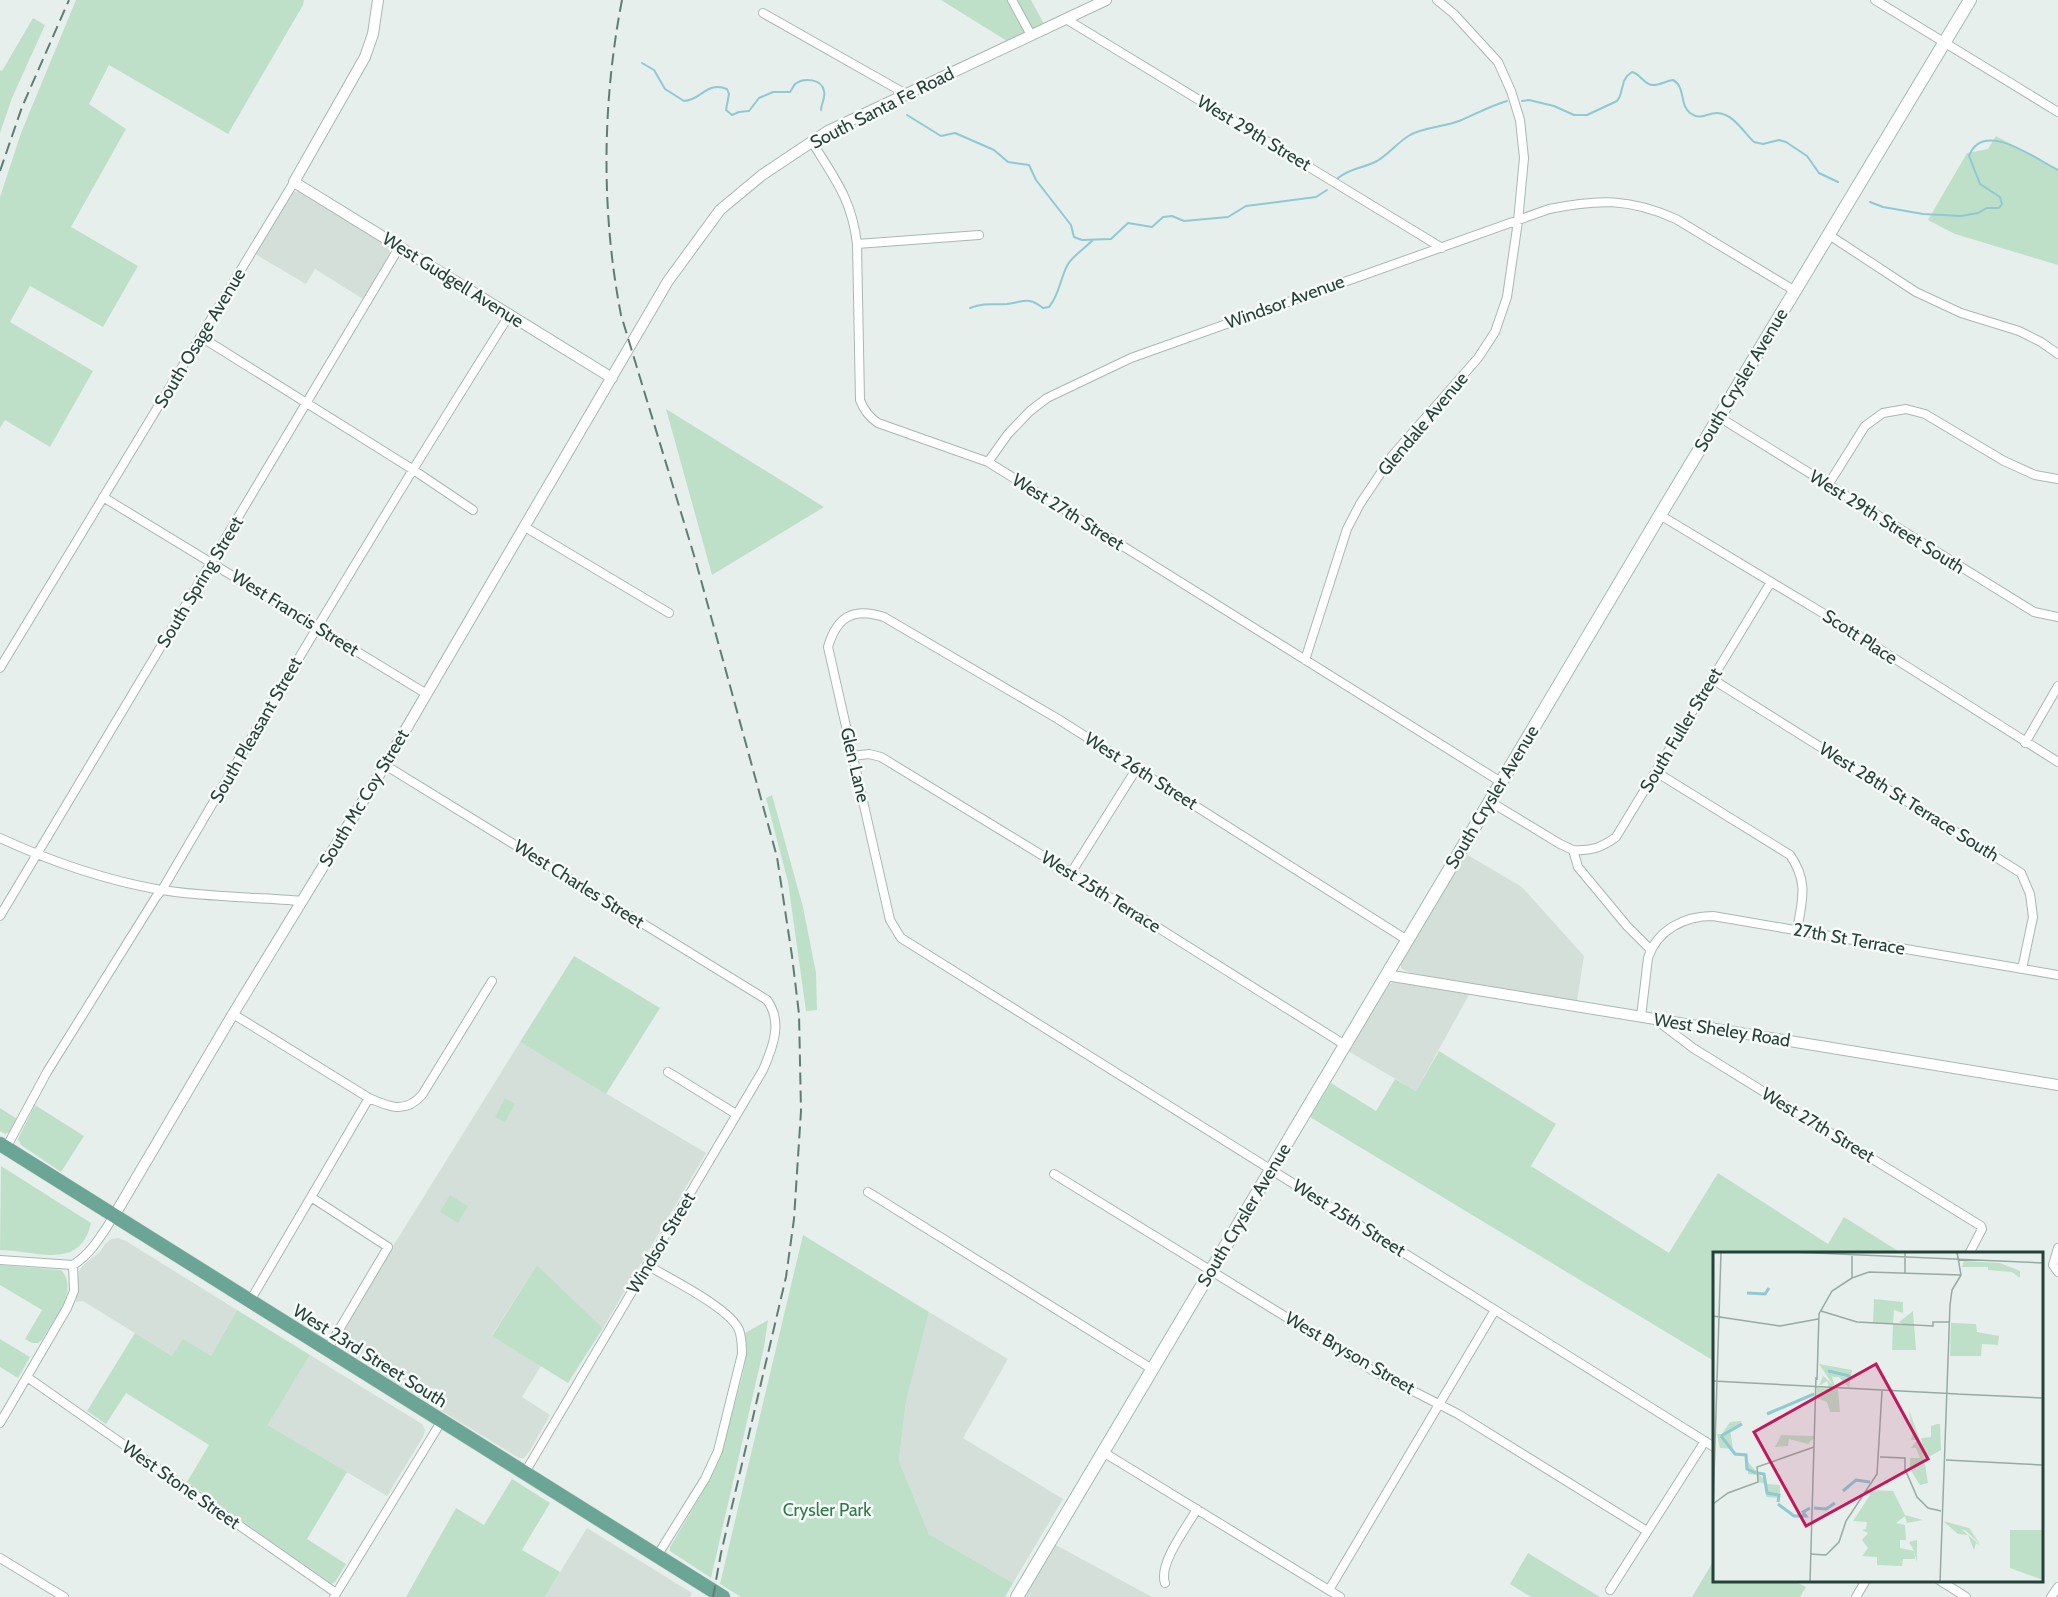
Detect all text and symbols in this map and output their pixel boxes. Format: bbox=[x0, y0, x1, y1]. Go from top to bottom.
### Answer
street label: South Santa Fe Road bbox=[806, 62, 958, 154]
street label: West 29th Street bbox=[1193, 90, 1315, 176]
street label: West Gudgell Avenue bbox=[378, 228, 528, 332]
street label: South Osage Avenue bbox=[150, 264, 250, 412]
street label: Windsor Avenue bbox=[1223, 270, 1347, 334]
street label: South Crysler Avenue bbox=[1690, 304, 1792, 456]
street label: Glendale Avenue bbox=[1373, 368, 1473, 480]
street label: West 29th Street South bbox=[1805, 465, 1969, 579]
street label: West 27th Street bbox=[1008, 469, 1128, 555]
street label: South Spring Street bbox=[152, 512, 248, 652]
street label: West Francis Street bbox=[227, 565, 363, 661]
street label: Scott Place bbox=[1818, 605, 1902, 669]
street label: South Pleasant Street bbox=[205, 653, 307, 807]
street label: South Fuller Street bbox=[1635, 664, 1727, 796]
street label: South Crysler Avenue bbox=[1441, 721, 1543, 873]
street label: South Mc Coy Street bbox=[314, 725, 414, 871]
street label: Glen Lane bbox=[836, 725, 874, 805]
street label: West 26th Street bbox=[1081, 728, 1201, 814]
street label: West 28th St Terrace South bbox=[1815, 738, 2003, 866]
street label: West Charles Street bbox=[510, 835, 648, 933]
street label: West 25th Terrace bbox=[1037, 846, 1165, 938]
street label: 27th St Terrace bbox=[1791, 918, 1907, 960]
street label: West Sheley Road bbox=[1652, 1008, 1792, 1052]
street label: West 27th Street bbox=[1758, 1083, 1878, 1167]
street label: South Crysler Avenue bbox=[1193, 1139, 1295, 1291]
street label: West 25th Street bbox=[1289, 1175, 1409, 1261]
street label: Windsor Street bbox=[622, 1188, 700, 1298]
inset map bbox=[1713, 1252, 2043, 1582]
street label: West 23rd Street South bbox=[289, 1300, 451, 1412]
street label: West Bryson Street bbox=[1281, 1307, 1419, 1399]
street label: West Stone Street bbox=[118, 1436, 244, 1534]
park label: Crysler Park bbox=[783, 1499, 872, 1521]

